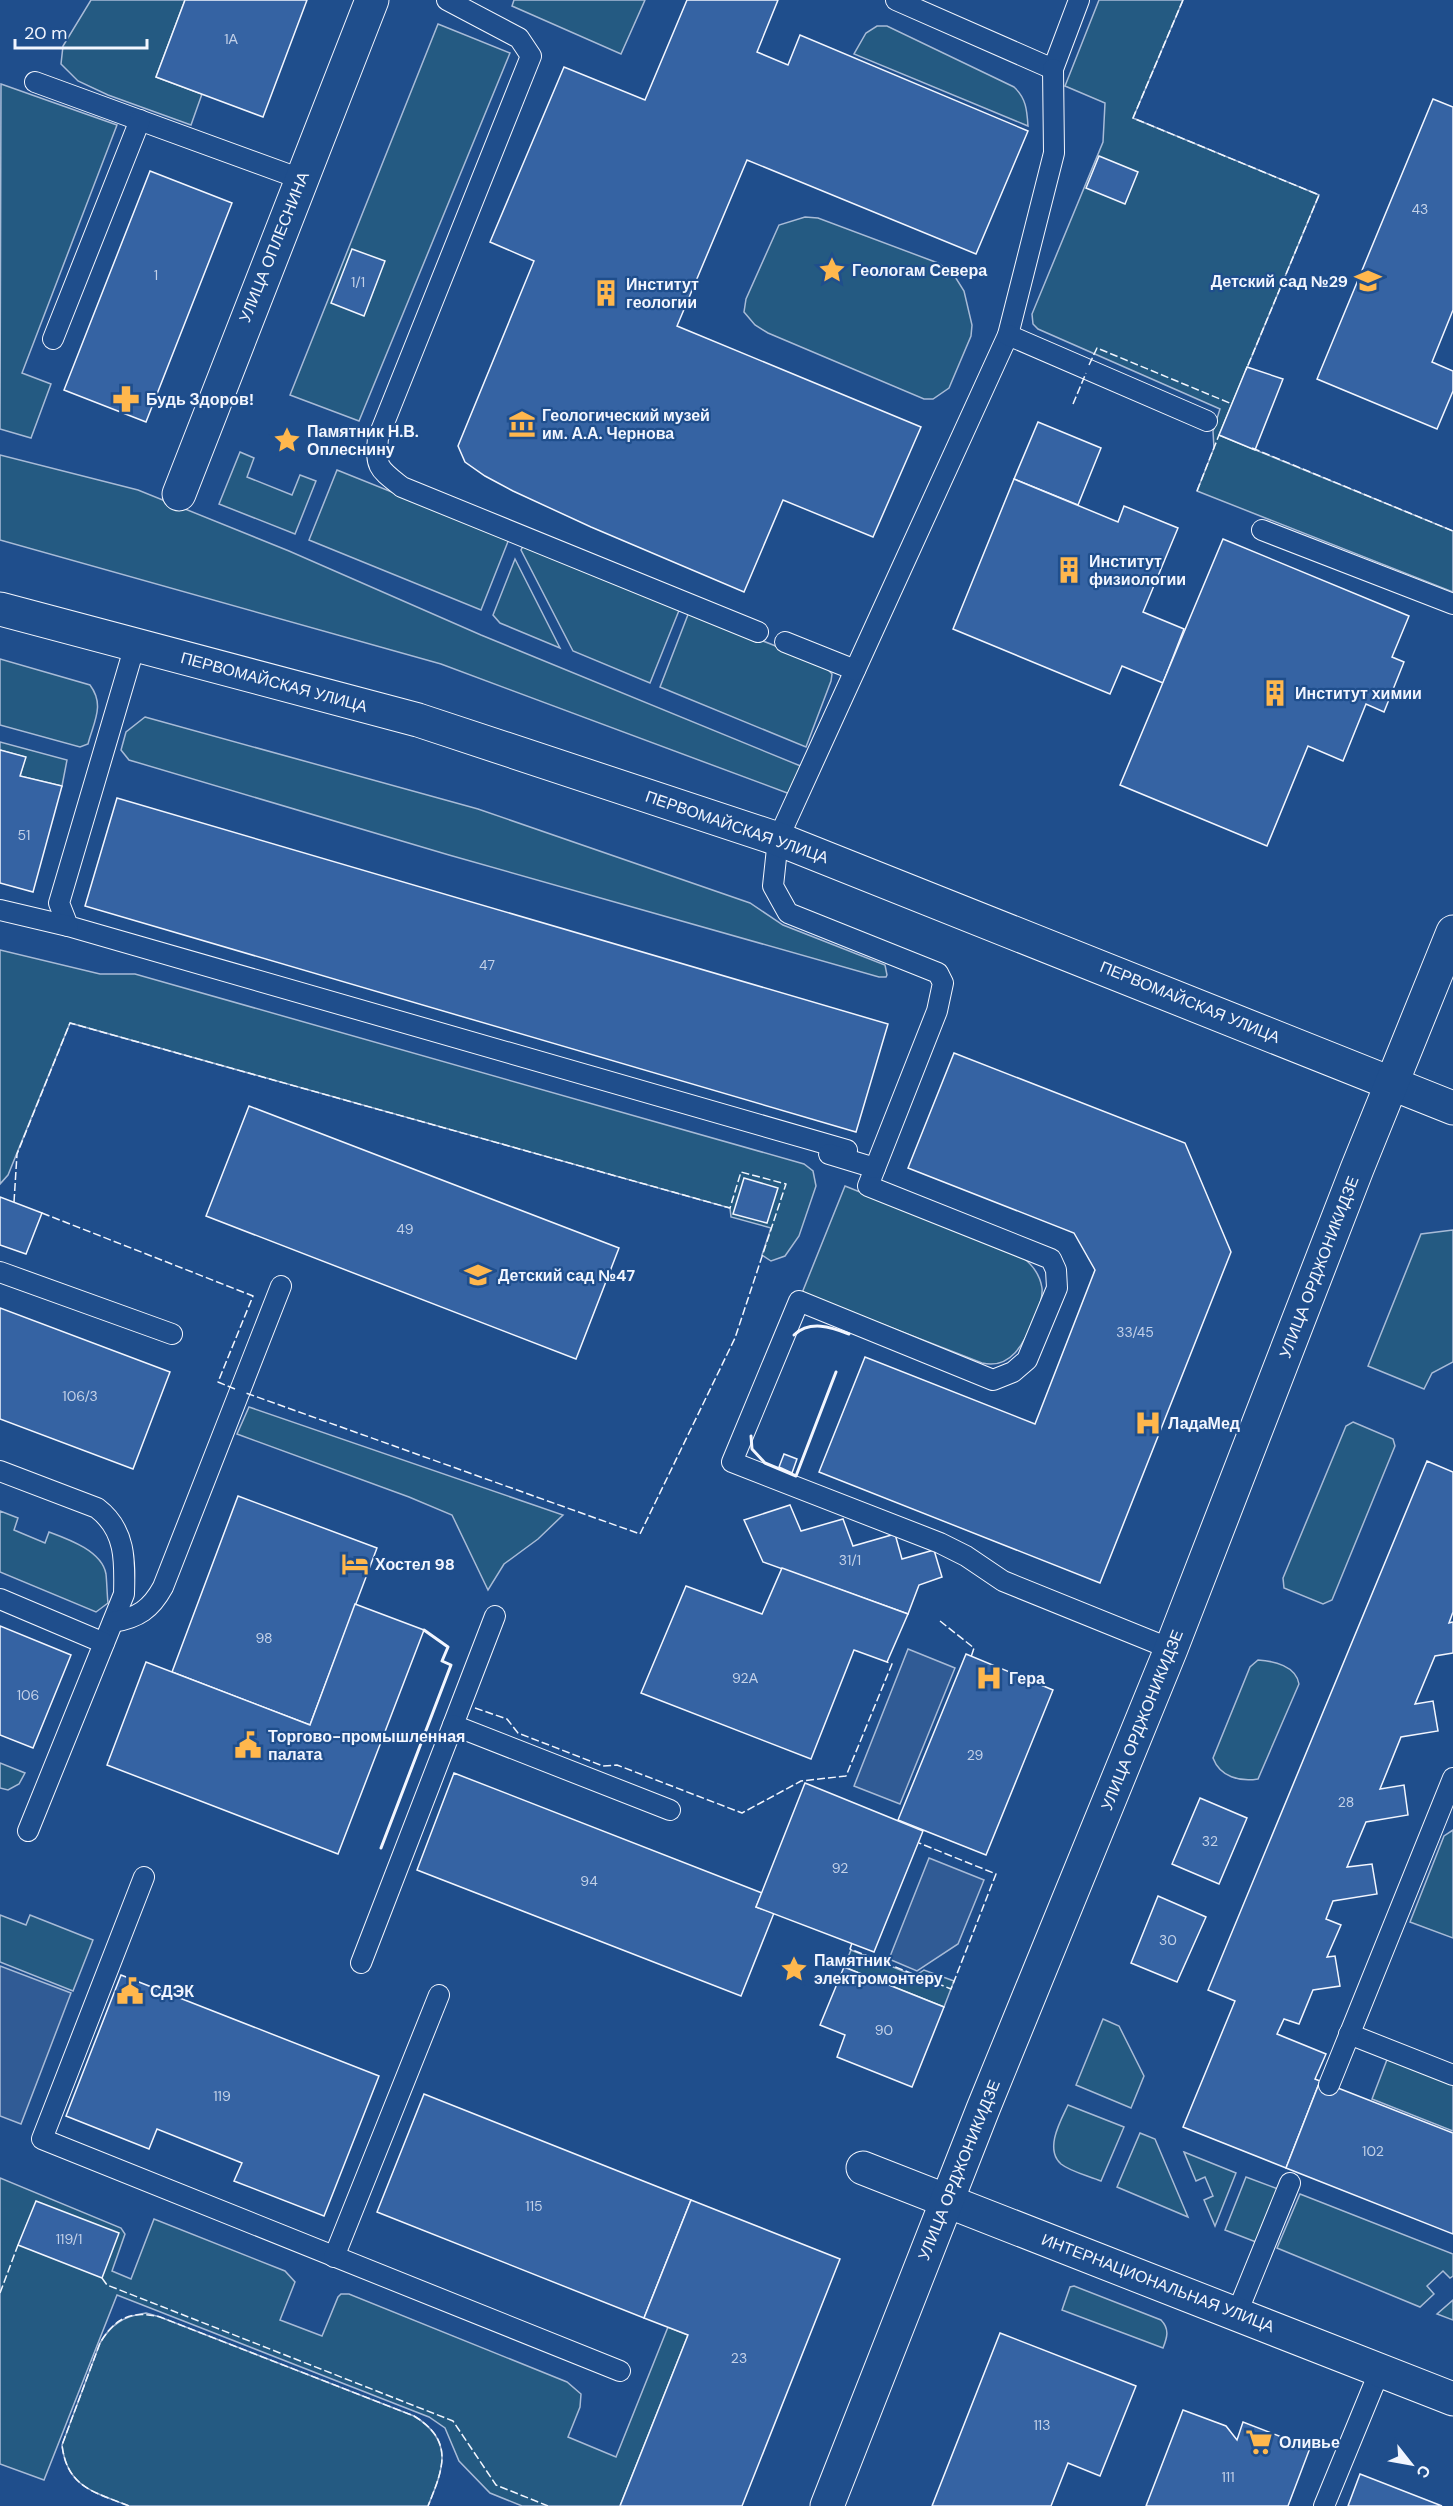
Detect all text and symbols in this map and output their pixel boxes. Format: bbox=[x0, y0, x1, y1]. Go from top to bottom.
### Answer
scale bar bbox=[15, 12, 147, 50]
text: 20 m bbox=[24, 21, 67, 45]
house number: 1А bbox=[224, 30, 239, 48]
street label: УЛИЦА ОПЛЕСНИНА bbox=[234, 168, 314, 325]
house number: 43 bbox=[1412, 200, 1428, 218]
place icon: Геологам Севера bbox=[817, 255, 847, 285]
place label: Геологам Севера bbox=[852, 260, 987, 281]
house number: 1 bbox=[154, 266, 158, 284]
school or university icon: Детский сад №29 bbox=[1353, 266, 1383, 296]
place label: Детский сад №29 bbox=[1211, 271, 1348, 292]
house number: 1/1 bbox=[351, 273, 365, 291]
place label: Институт геологии bbox=[626, 274, 699, 313]
building icon: Институт геологии bbox=[591, 278, 621, 308]
pharmacy icon: Будь Здоров! bbox=[111, 384, 141, 414]
place label: Будь Здоров! bbox=[146, 389, 254, 410]
place label: Геологический музей им. А.А. Чернова bbox=[542, 405, 710, 444]
museum icon: Геологический музей им. А.А. Чернова bbox=[507, 409, 537, 439]
place label: Памятник Н.В. Оплеснину bbox=[307, 421, 419, 460]
place icon: Памятник Н.В. Оплеснину bbox=[272, 425, 302, 455]
place label: Институт физиологии bbox=[1089, 551, 1186, 590]
building icon: Институт физиологии bbox=[1054, 555, 1084, 585]
street label: ПЕРВОМАЙСКАЯ УЛИЦА bbox=[178, 647, 370, 717]
building icon: Институт химии bbox=[1260, 678, 1290, 708]
place label: Институт химии bbox=[1295, 683, 1422, 704]
street label: ПЕРВОМАЙСКАЯ УЛИЦА bbox=[643, 786, 832, 868]
house number: 51 bbox=[18, 826, 30, 844]
house number: 47 bbox=[479, 956, 495, 974]
street label: ПЕРВОМАЙСКАЯ УЛИЦА bbox=[1097, 956, 1283, 1048]
street label: УЛИЦА ОРДЖОНИКИДЗЕ bbox=[1275, 1173, 1363, 1361]
house number: 49 bbox=[396, 1220, 414, 1238]
school or university icon: Детский сад №47 bbox=[463, 1260, 493, 1290]
place label: Детский сад №47 bbox=[498, 1265, 635, 1286]
house number: 33/45 bbox=[1116, 1323, 1154, 1341]
house number: 106/3 bbox=[62, 1387, 98, 1405]
hospital icon: ЛадаМед bbox=[1133, 1408, 1163, 1438]
place label: ЛадаМед bbox=[1168, 1413, 1240, 1434]
hotel icon: Хостел 98 bbox=[340, 1549, 370, 1579]
house number: 31/1 bbox=[839, 1551, 861, 1569]
place label: Хостел 98 bbox=[375, 1554, 455, 1575]
street label: УЛИЦА ОРДЖОНИКИДЗЕ bbox=[1096, 1626, 1188, 1814]
house number: 98 bbox=[255, 1629, 273, 1647]
hospital icon: Гера bbox=[974, 1663, 1004, 1693]
place label: Гера bbox=[1009, 1668, 1045, 1689]
house number: 92А bbox=[732, 1669, 759, 1687]
house number: 106 bbox=[17, 1686, 39, 1704]
place label: Торгово-промышленная палата bbox=[268, 1726, 465, 1765]
public building icon: Торгово-промышленная палата bbox=[233, 1730, 263, 1760]
house number: 29 bbox=[967, 1746, 984, 1764]
house number: 28 bbox=[1338, 1793, 1354, 1811]
house number: 32 bbox=[1202, 1832, 1218, 1850]
house number: 92 bbox=[832, 1859, 848, 1877]
house number: 94 bbox=[580, 1872, 598, 1890]
house number: 30 bbox=[1159, 1931, 1177, 1949]
place label: Памятник электромонтеру bbox=[814, 1950, 943, 1989]
place icon: Памятник электромонтеру bbox=[779, 1954, 809, 1984]
public building icon: СДЭК bbox=[115, 1976, 145, 2006]
place label: СДЭК bbox=[150, 1981, 194, 2002]
house number: 90 bbox=[875, 2021, 893, 2039]
street label: УЛИЦА ОРДЖОНИКИДЗЕ bbox=[913, 2076, 1005, 2264]
house number: 119 bbox=[213, 2087, 231, 2105]
house number: 102 bbox=[1362, 2142, 1384, 2160]
house number: 115 bbox=[525, 2197, 543, 2215]
street label: ИНТЕРНАЦИОНАЛЬНАЯ УЛИЦА bbox=[1039, 2229, 1278, 2337]
house number: 119/1 bbox=[56, 2230, 82, 2248]
house number: 23 bbox=[731, 2349, 747, 2367]
house number: 113 bbox=[1033, 2416, 1051, 2434]
supermarket icon: Оливье bbox=[1244, 2427, 1274, 2457]
place label: Оливье bbox=[1279, 2432, 1340, 2453]
north arrow bbox=[1381, 2434, 1441, 2494]
text: С bbox=[1411, 2461, 1435, 2482]
house number: 111 bbox=[1221, 2468, 1235, 2486]

